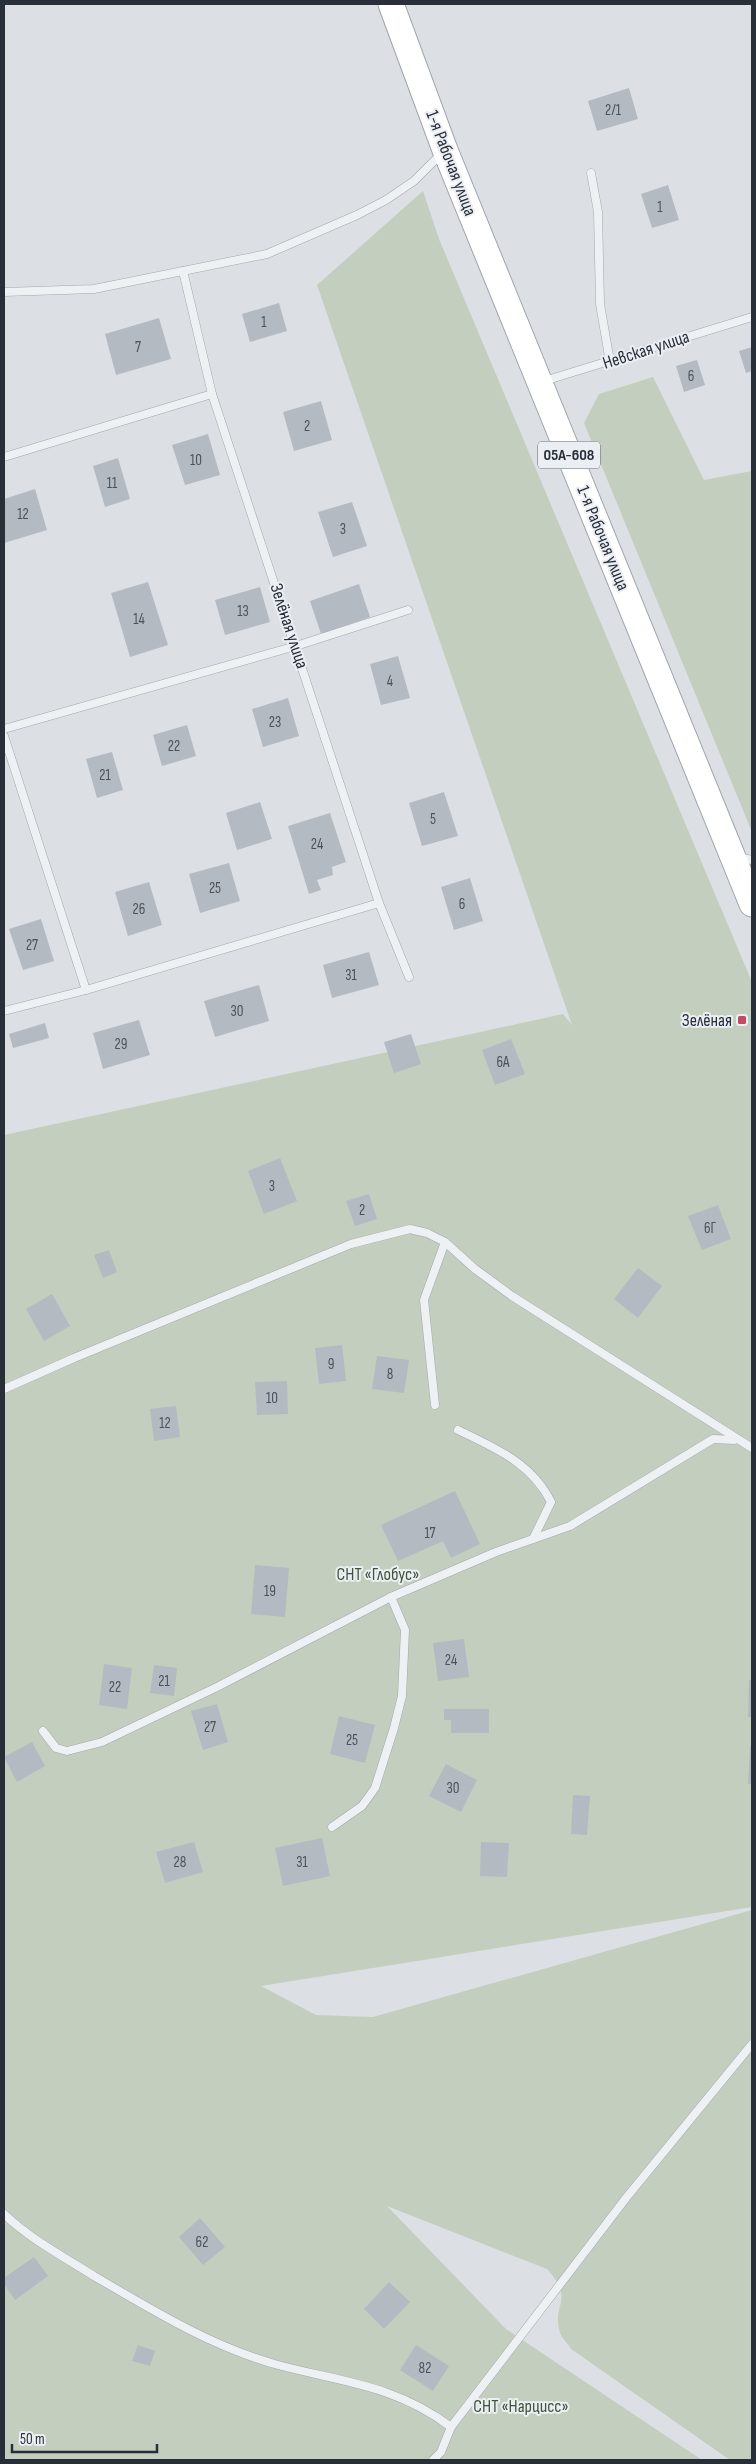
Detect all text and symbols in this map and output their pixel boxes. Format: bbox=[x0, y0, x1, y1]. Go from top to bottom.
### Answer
house number: 2/1 bbox=[605, 101, 622, 120]
street label: 1-я Рабочая улица bbox=[421, 107, 481, 219]
house number: 1 bbox=[657, 198, 663, 217]
house number: 1 bbox=[261, 313, 267, 332]
street label: Невская улица bbox=[600, 326, 692, 374]
house number: 7 bbox=[135, 338, 141, 357]
house number: 6 bbox=[688, 367, 694, 386]
house number: 2 bbox=[304, 417, 310, 436]
road number: 05А-608 bbox=[538, 442, 600, 468]
house number: 10 bbox=[190, 451, 202, 470]
house number: 11 bbox=[107, 474, 118, 493]
street label: 1-я Рабочая улица bbox=[572, 482, 634, 594]
house number: 12 bbox=[17, 505, 29, 524]
house number: 3 bbox=[340, 520, 346, 539]
street label: Зелёная улица bbox=[265, 581, 313, 671]
house number: 13 bbox=[237, 602, 249, 621]
house number: 14 bbox=[133, 610, 145, 629]
house number: 4 bbox=[387, 672, 393, 691]
house number: 23 bbox=[269, 713, 281, 732]
house number: 22 bbox=[168, 737, 180, 756]
house number: 21 bbox=[99, 766, 111, 785]
house number: 5 bbox=[430, 810, 436, 829]
house number: 24 bbox=[311, 835, 323, 854]
house number: 25 bbox=[209, 879, 221, 898]
house number: 6 bbox=[459, 895, 465, 914]
house number: 26 bbox=[133, 900, 145, 919]
house number: 27 bbox=[26, 936, 38, 955]
house number: 31 bbox=[345, 966, 358, 985]
house number: 30 bbox=[231, 1002, 243, 1021]
place label: Зелёная bbox=[682, 1010, 732, 1031]
marker: Зелёная bbox=[736, 1014, 748, 1026]
house number: 29 bbox=[115, 1035, 127, 1054]
house number: 6А bbox=[497, 1053, 510, 1072]
house number: 3 bbox=[269, 1177, 275, 1196]
house number: 2 bbox=[359, 1201, 365, 1220]
house number: 6Г bbox=[704, 1219, 717, 1238]
house number: 9 bbox=[328, 1355, 334, 1374]
house number: 8 bbox=[387, 1365, 393, 1384]
house number: 10 bbox=[266, 1389, 278, 1408]
house number: 12 bbox=[159, 1414, 171, 1433]
house number: 17 bbox=[424, 1524, 436, 1543]
park label: СНТ «Глобус» bbox=[337, 1564, 419, 1585]
house number: 19 bbox=[264, 1582, 276, 1601]
house number: 24 bbox=[445, 1651, 457, 1670]
house number: 21 bbox=[158, 1672, 170, 1691]
house number: 22 bbox=[109, 1678, 121, 1697]
house number: 27 bbox=[204, 1718, 216, 1737]
house number: 25 bbox=[346, 1731, 358, 1750]
house number: 30 bbox=[447, 1779, 459, 1798]
house number: 28 bbox=[174, 1853, 186, 1872]
house number: 31 bbox=[296, 1853, 309, 1872]
house number: 62 bbox=[196, 2233, 208, 2252]
house number: 82 bbox=[419, 2359, 431, 2378]
park label: СНТ «Нарцисс» bbox=[473, 2396, 569, 2417]
scale bar bbox=[12, 2422, 158, 2454]
text: 50 m bbox=[20, 2430, 45, 2449]

